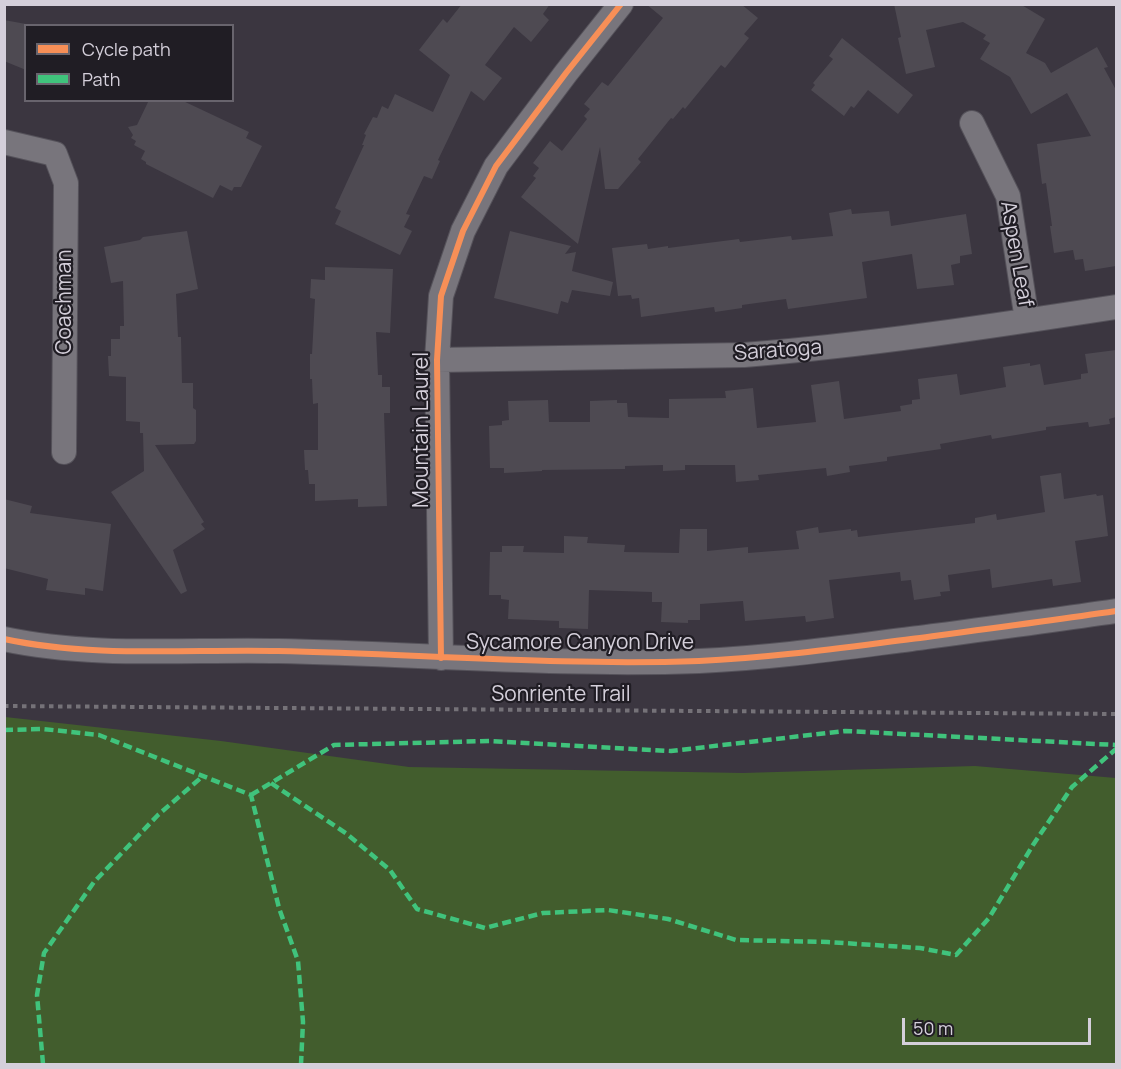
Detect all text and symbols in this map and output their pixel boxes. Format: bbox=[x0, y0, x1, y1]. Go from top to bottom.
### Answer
legend bbox=[24, 24, 234, 102]
text: Cycle path bbox=[82, 37, 171, 61]
text: Path bbox=[82, 67, 120, 91]
street label: Aspen Leaf bbox=[994, 199, 1038, 309]
street label: Coachman bbox=[52, 249, 78, 355]
street label: Saratoga bbox=[733, 335, 823, 367]
street label: Mountain Laurel bbox=[409, 352, 435, 508]
street label: Sycamore Canyon Drive bbox=[466, 630, 694, 656]
street label: Sonriente Trail bbox=[491, 682, 631, 708]
scale bar bbox=[905, 1006, 1094, 1044]
text: 50 m bbox=[913, 1016, 953, 1040]

